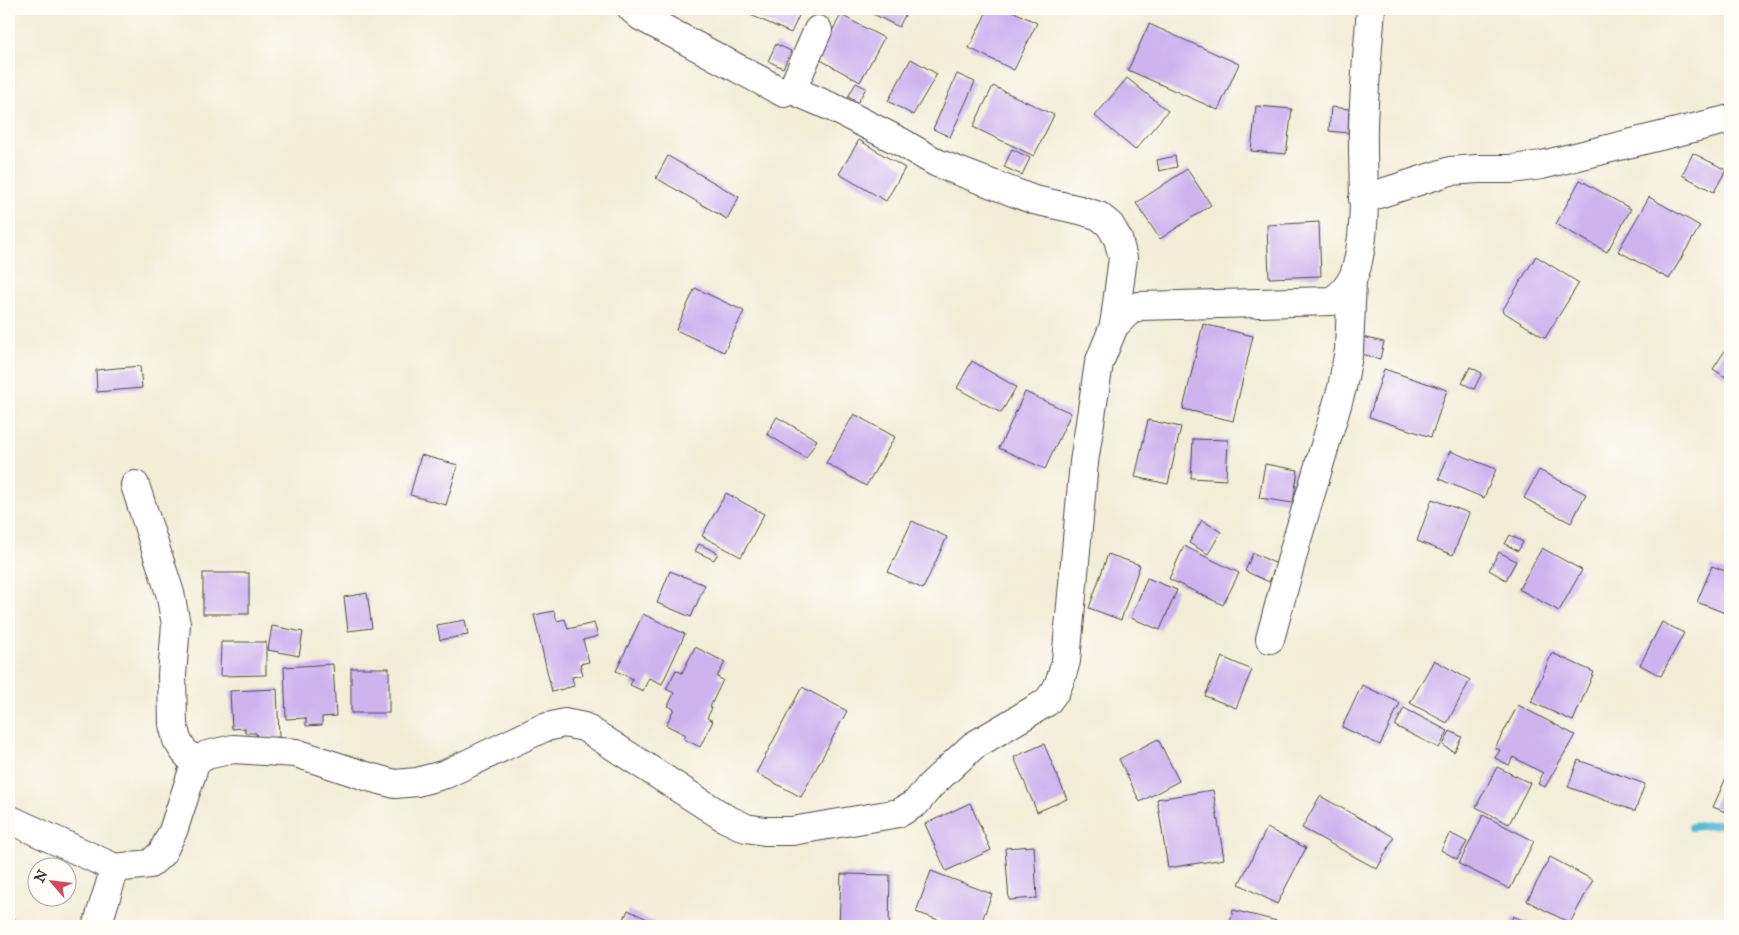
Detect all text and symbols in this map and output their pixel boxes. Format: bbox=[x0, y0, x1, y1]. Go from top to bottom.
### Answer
north arrow bbox=[28, 858, 78, 908]
text: N bbox=[31, 867, 51, 885]

